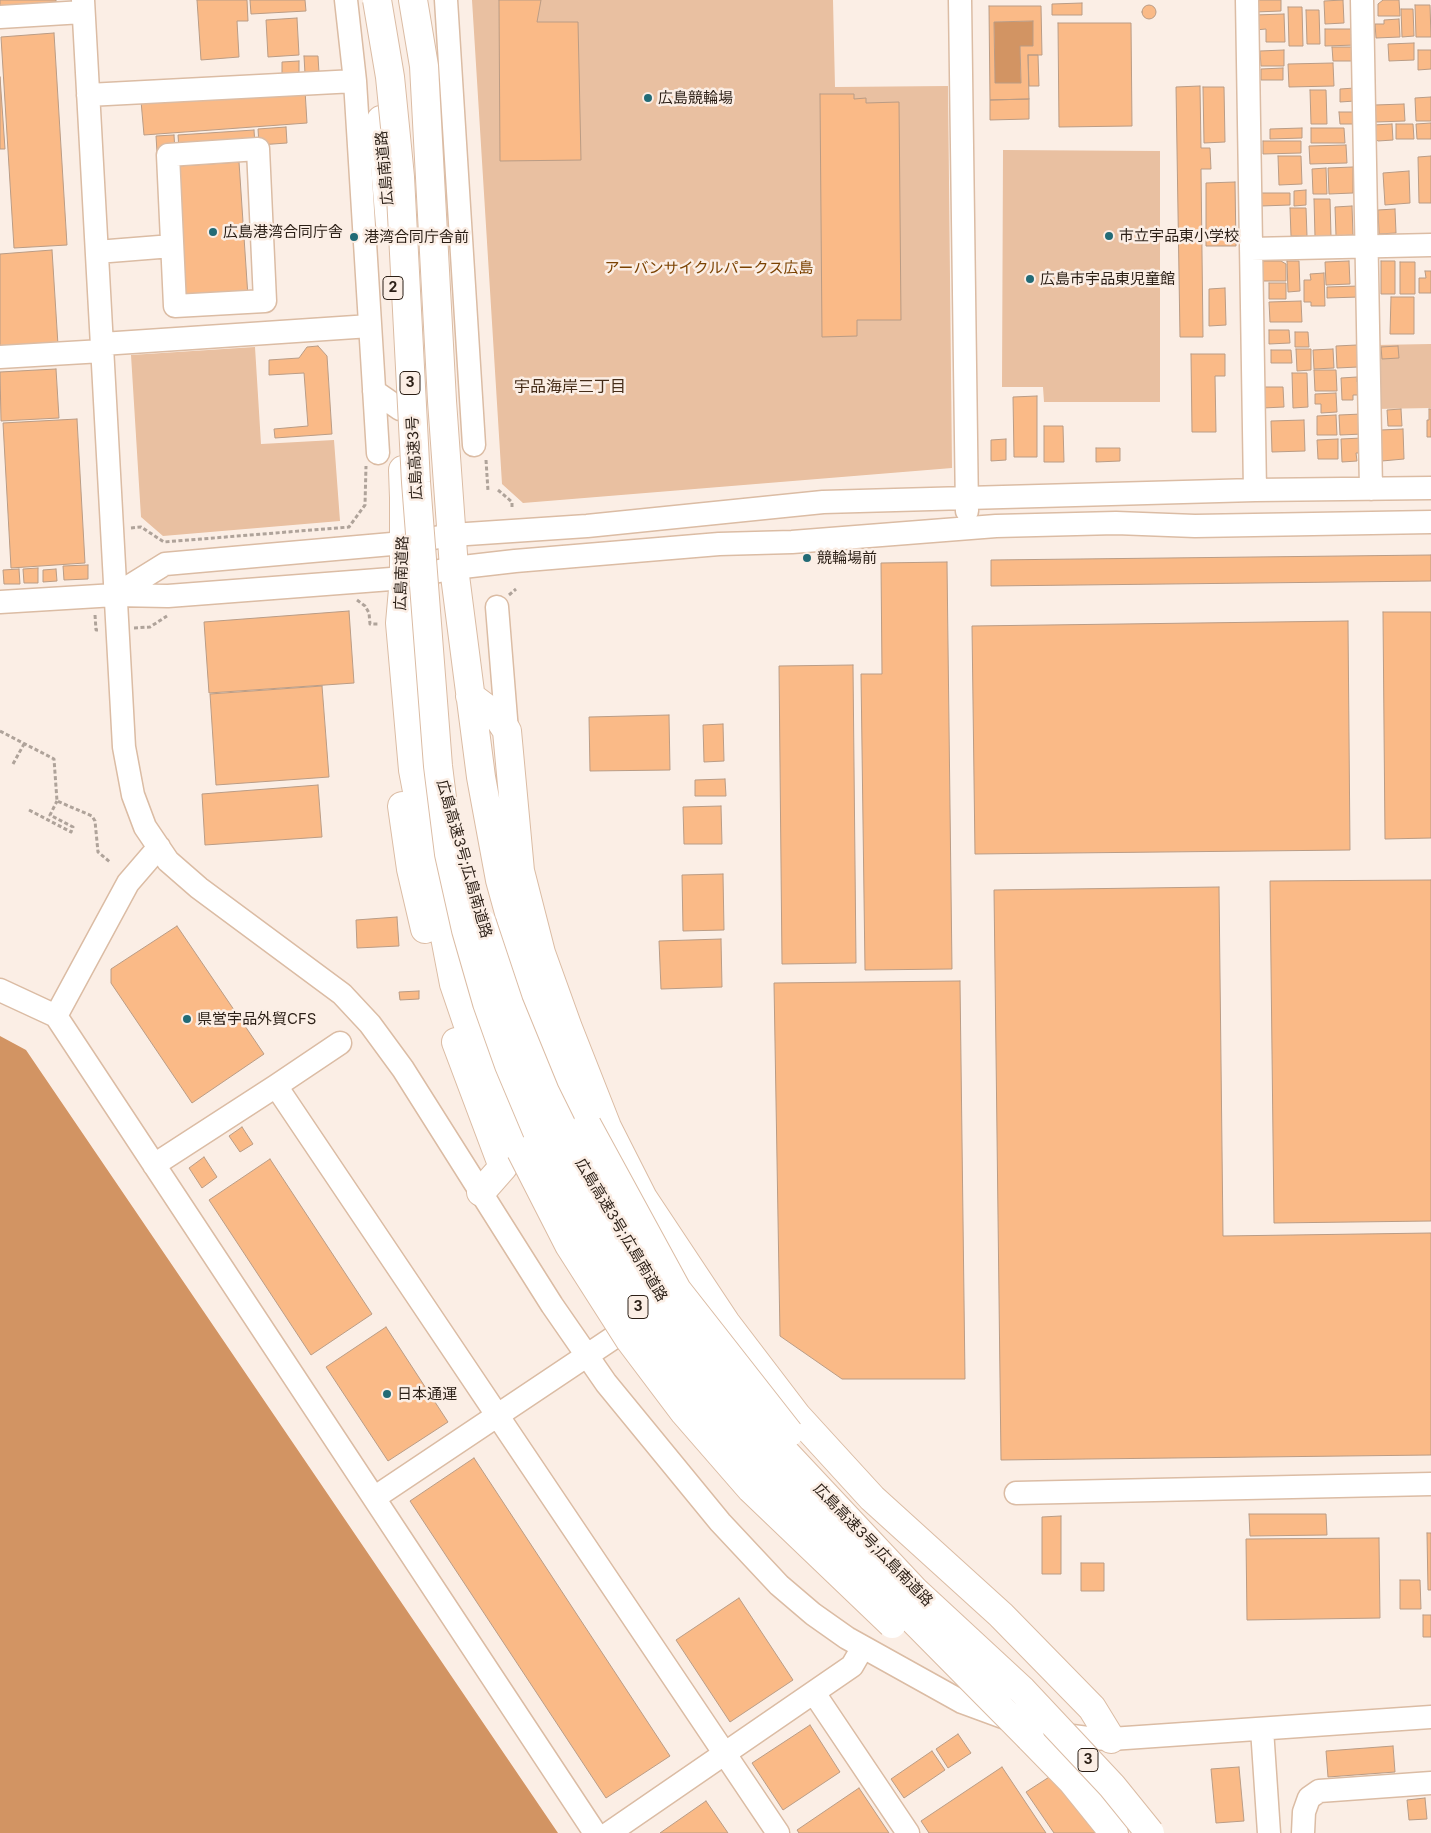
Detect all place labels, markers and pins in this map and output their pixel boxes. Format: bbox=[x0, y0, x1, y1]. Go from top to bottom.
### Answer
place label: 広島競輪場 bbox=[658, 89, 733, 107]
marker: 広島競輪場 bbox=[642, 92, 654, 104]
place label: 広島港湾合同庁舎 bbox=[223, 223, 343, 241]
marker: 広島港湾合同庁舎 bbox=[207, 226, 219, 238]
place label: 市立宇品東小学校 bbox=[1119, 227, 1239, 245]
place label: 港湾合同庁舎前 bbox=[364, 228, 469, 246]
marker: 市立宇品東小学校 bbox=[1103, 230, 1115, 242]
marker: 港湾合同庁舎前 bbox=[348, 231, 360, 243]
place label: 広島市宇品東児童館 bbox=[1040, 270, 1175, 288]
marker: 広島市宇品東児童館 bbox=[1024, 273, 1036, 285]
place label: 競輪場前 bbox=[817, 549, 877, 567]
marker: 競輪場前 bbox=[801, 552, 813, 564]
place label: 県営宇品外貿CFS bbox=[197, 1010, 316, 1028]
marker: 県営宇品外貿CFS bbox=[181, 1013, 193, 1025]
place label: 日本通運 bbox=[397, 1385, 457, 1403]
marker: 日本通運 bbox=[381, 1388, 393, 1400]

